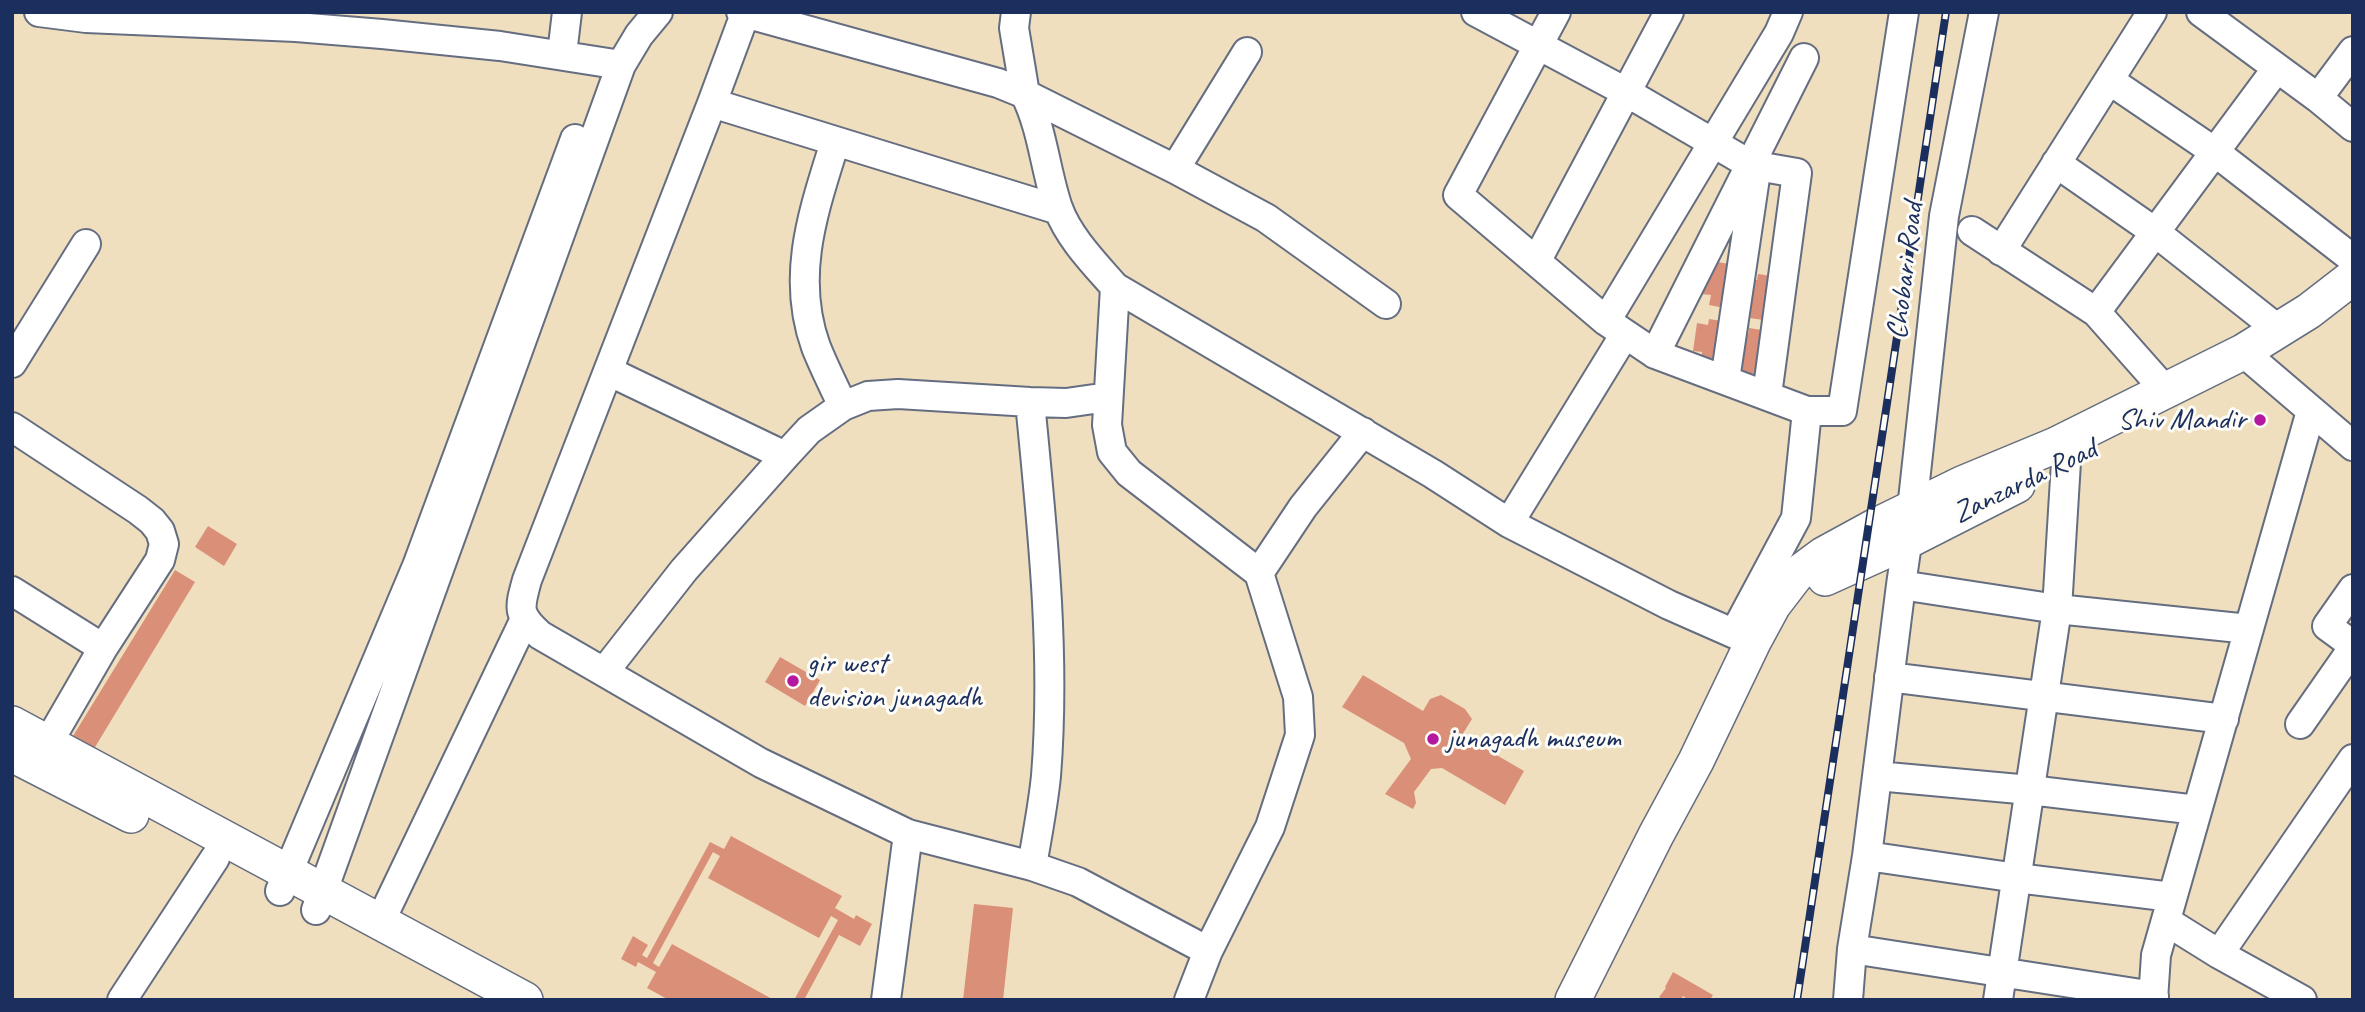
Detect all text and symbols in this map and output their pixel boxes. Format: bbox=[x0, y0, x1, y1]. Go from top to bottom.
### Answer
street label: Chobari Road bbox=[1880, 200, 1932, 342]
place label: Shiv Mandir bbox=[2118, 402, 2246, 438]
marker: Shiv Mandir bbox=[2252, 412, 2268, 428]
street label: Zanzarda Road bbox=[1947, 432, 2103, 532]
place label: gir west devision junagadh bbox=[807, 646, 982, 716]
marker: gir west devision junagadh bbox=[785, 673, 801, 689]
place label: junagadh museum bbox=[1447, 721, 1621, 757]
marker: junagadh museum bbox=[1425, 731, 1441, 747]

